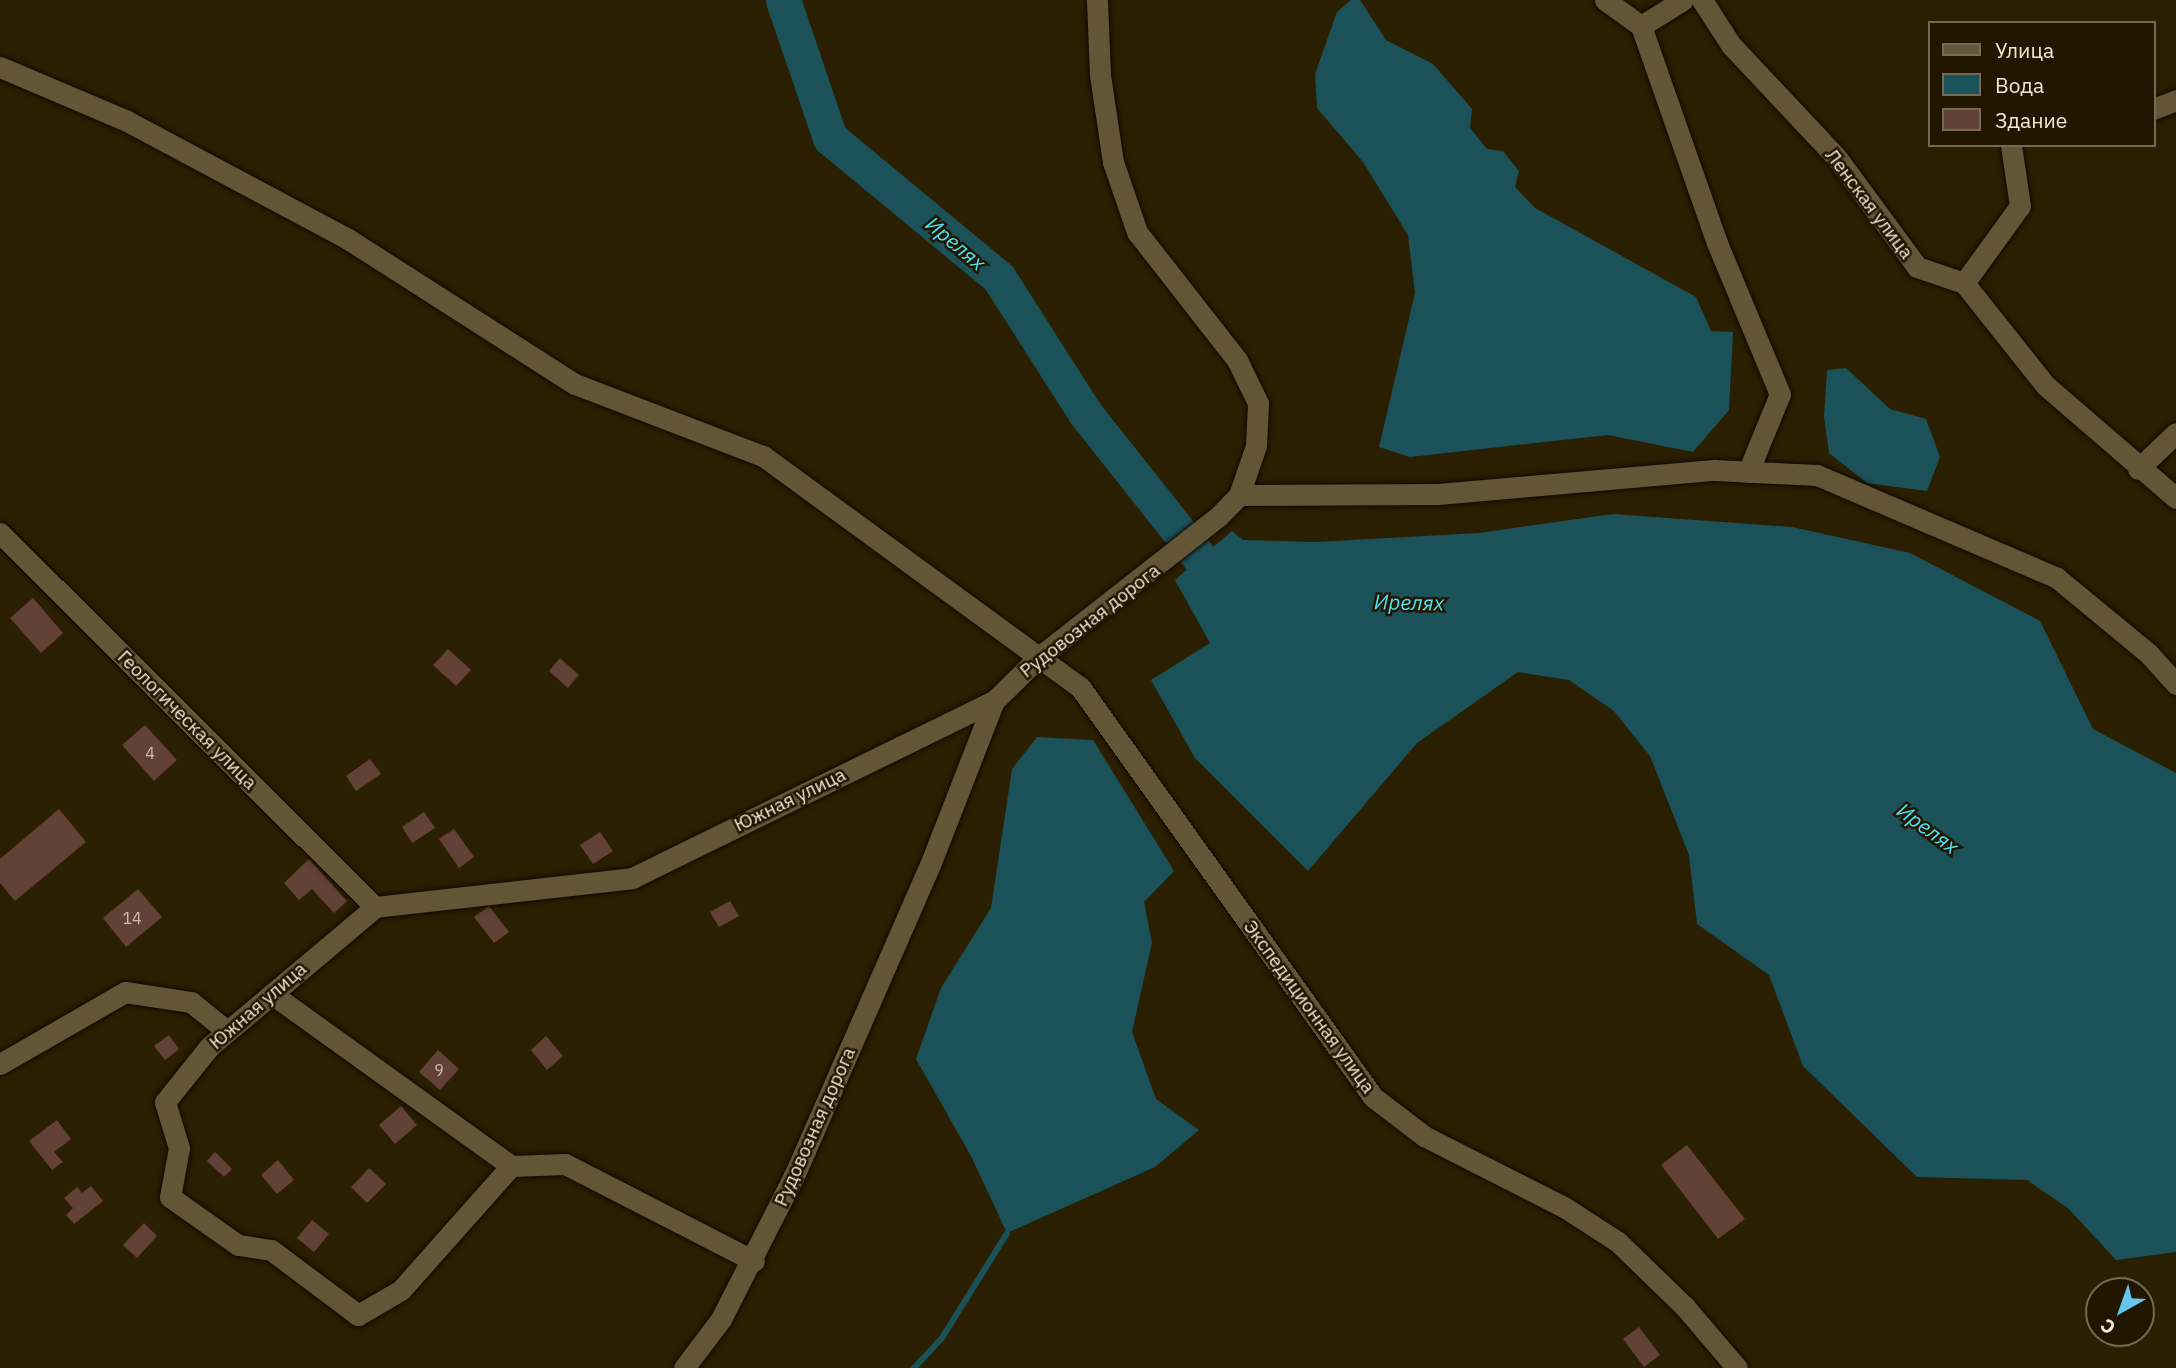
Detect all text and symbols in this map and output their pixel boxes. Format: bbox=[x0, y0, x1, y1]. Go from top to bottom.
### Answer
legend bbox=[1927, 21, 2155, 147]
text: Улица bbox=[1995, 36, 2054, 64]
text: Вода bbox=[1995, 71, 2044, 99]
text: Здание bbox=[1995, 106, 2067, 134]
street label: Ленская улица bbox=[1820, 144, 1918, 264]
water label: Ирелях bbox=[921, 211, 991, 275]
street label: Рудовозная дорога bbox=[1015, 559, 1165, 683]
water label: Ирелях bbox=[1374, 589, 1444, 615]
street label: Геологическая улица bbox=[113, 646, 261, 794]
house number: 4 bbox=[145, 743, 155, 763]
street label: Южная улица bbox=[731, 763, 849, 837]
water label: Ирелях bbox=[1892, 797, 1964, 859]
house number: 14 bbox=[122, 908, 142, 928]
street label: Экспедиционная улица bbox=[1238, 916, 1380, 1098]
street label: Южная улица bbox=[205, 958, 311, 1054]
street label: Рудовозная дорога bbox=[770, 1044, 860, 1210]
house number: 9 bbox=[434, 1060, 444, 1080]
north arrow bbox=[2085, 1277, 2155, 1347]
text: С bbox=[2095, 1313, 2120, 1340]

